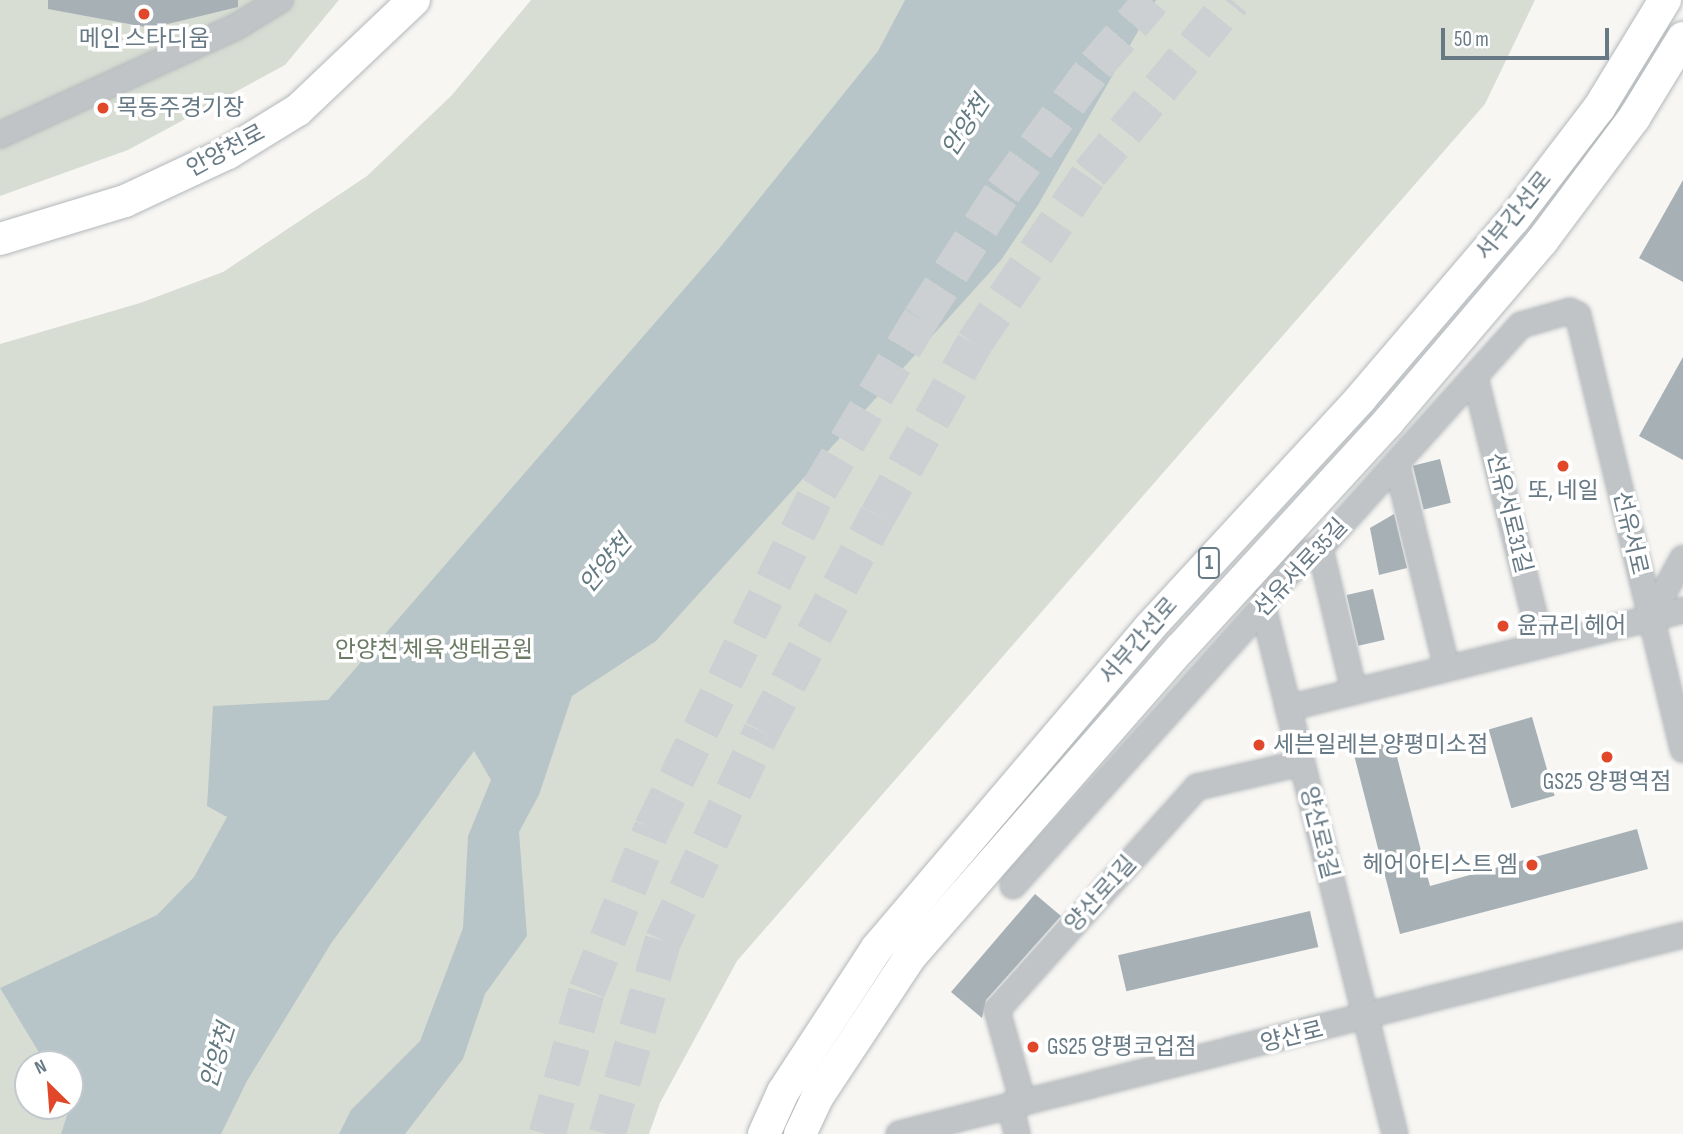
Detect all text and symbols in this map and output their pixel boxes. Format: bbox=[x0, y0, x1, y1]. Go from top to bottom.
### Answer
marker: 메인 스타디움 bbox=[136, 6, 152, 22]
scale bar bbox=[1445, 14, 1613, 58]
place label: 메인 스타디움 bbox=[79, 25, 209, 53]
text: 50 m bbox=[1454, 27, 1489, 52]
water label: 안양천 bbox=[936, 90, 996, 162]
place label: 목동주경기장 bbox=[117, 94, 244, 122]
marker: 목동주경기장 bbox=[95, 100, 111, 116]
street label: 안양천로 bbox=[182, 119, 270, 183]
street label: 서부간선로 bbox=[1470, 166, 1558, 266]
street label: 선유서로31길 bbox=[1481, 450, 1537, 576]
marker: 또, 네일 bbox=[1555, 458, 1571, 474]
place label: 또, 네일 bbox=[1527, 477, 1599, 505]
street label: 선유서로 bbox=[1607, 489, 1653, 577]
street label: 선유서로35길 bbox=[1248, 513, 1354, 623]
water label: 안양천 bbox=[574, 529, 638, 599]
road number: 1 bbox=[1197, 546, 1221, 580]
street label: 서부간선로 bbox=[1094, 592, 1184, 690]
place label: 윤규리 헤어 bbox=[1517, 612, 1626, 640]
marker: 윤규리 헤어 bbox=[1495, 618, 1511, 634]
park label: 안양천 체육 생태공원 bbox=[335, 636, 533, 664]
place label: 세븐일레븐 양평미소점 bbox=[1273, 731, 1488, 759]
marker: 세븐일레븐 양평미소점 bbox=[1251, 737, 1267, 753]
marker: GS25 양평역점 bbox=[1599, 749, 1615, 765]
place label: GS25 양평역점 bbox=[1543, 768, 1671, 796]
street label: 양산로3길 bbox=[1294, 784, 1344, 882]
street label: 양산로1길 bbox=[1060, 850, 1142, 938]
place label: 헤어 아티스트 엠 bbox=[1363, 851, 1518, 879]
marker: 헤어 아티스트 엠 bbox=[1524, 857, 1540, 873]
street label: 양산로 bbox=[1258, 1016, 1326, 1058]
water label: 안양천 bbox=[195, 1020, 241, 1092]
place label: GS25 양평코업점 bbox=[1047, 1033, 1196, 1061]
marker: GS25 양평코업점 bbox=[1025, 1039, 1041, 1055]
north arrow bbox=[14, 1050, 84, 1120]
text: N bbox=[31, 1055, 50, 1080]

